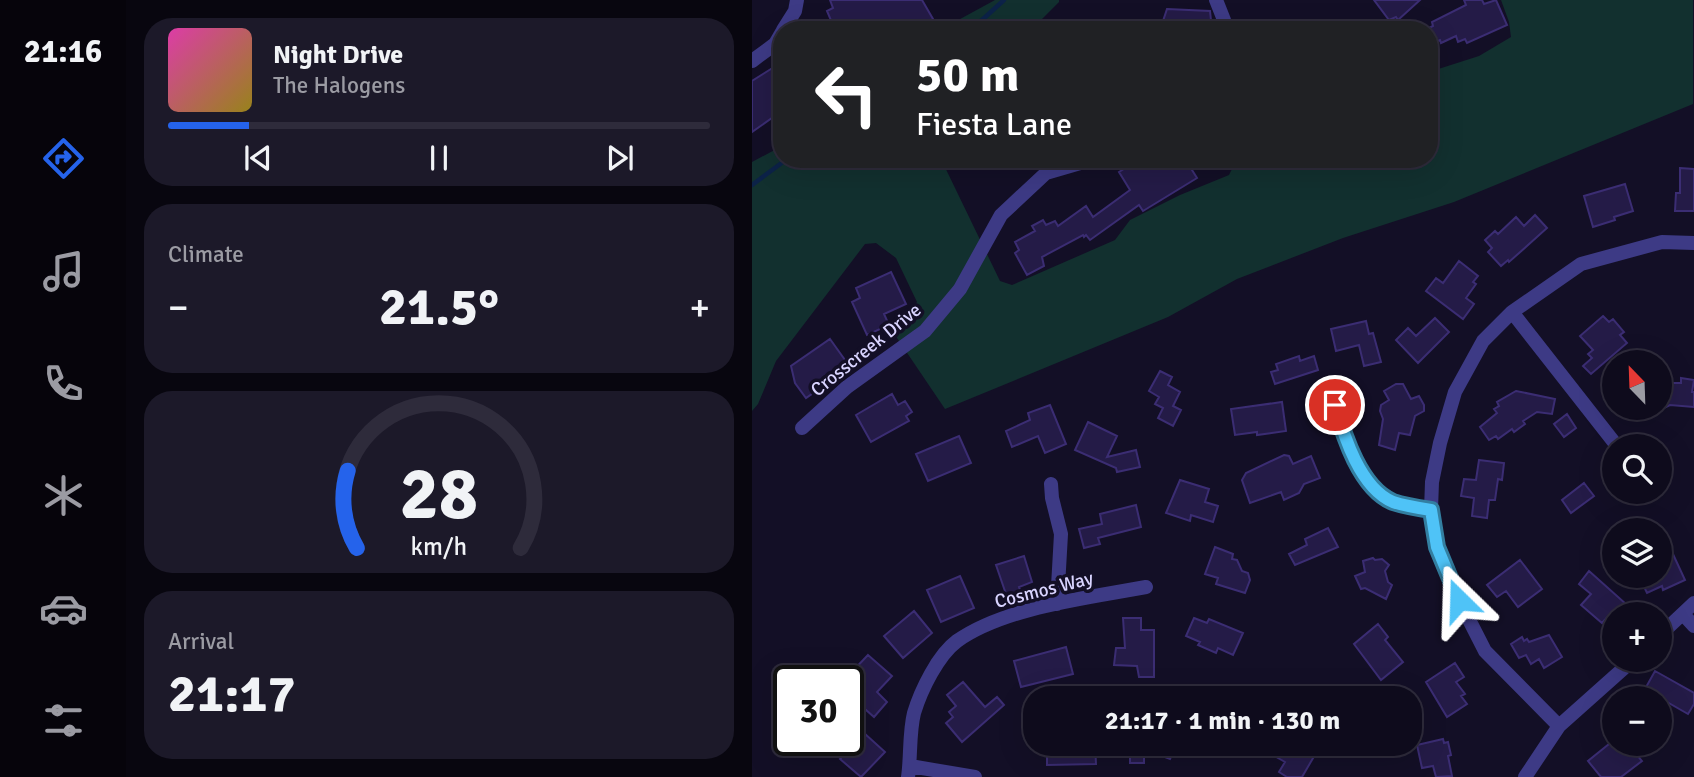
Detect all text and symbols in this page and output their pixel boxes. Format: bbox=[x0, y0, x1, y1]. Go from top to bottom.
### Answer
text: 21:16 bbox=[24, 32, 102, 71]
text: Night Drive bbox=[273, 39, 403, 71]
text: 50 m bbox=[916, 45, 1019, 105]
icon: left bbox=[801, 49, 892, 140]
text: The Halogens bbox=[273, 71, 405, 100]
text: Fiesta Lane bbox=[916, 105, 1072, 144]
icon: directions bbox=[39, 134, 88, 183]
icon: previous bbox=[239, 139, 277, 177]
icon: pause bbox=[420, 139, 458, 177]
icon: next bbox=[601, 139, 639, 177]
text: Climate bbox=[168, 240, 244, 269]
icon: music bbox=[39, 247, 88, 296]
text: 21.5° bbox=[379, 275, 499, 339]
text: − bbox=[168, 284, 189, 331]
text: + bbox=[689, 284, 710, 331]
street label: Crosscreek Drive bbox=[806, 298, 926, 402]
north arrow bbox=[1602, 350, 1672, 420]
map controls bbox=[1602, 350, 1672, 756]
icon: phone bbox=[39, 359, 88, 408]
pin bbox=[1305, 375, 1365, 435]
icon: arrive bbox=[1316, 386, 1354, 424]
button: search bbox=[1602, 434, 1672, 504]
text: 28 bbox=[400, 450, 478, 539]
icon: climate bbox=[39, 471, 88, 520]
button: layers bbox=[1602, 518, 1672, 588]
text: km/h bbox=[411, 530, 467, 561]
position arrow bbox=[1422, 563, 1496, 637]
street label: Cosmos Way bbox=[992, 566, 1096, 614]
icon: car bbox=[39, 584, 88, 633]
button: + bbox=[1602, 602, 1672, 672]
text: Arrival bbox=[168, 627, 234, 656]
text: 21:17 bbox=[168, 662, 296, 726]
speed limit sign: 30 bbox=[773, 665, 864, 756]
button: − bbox=[1602, 686, 1672, 756]
icon: filters bbox=[39, 696, 88, 745]
text: 21:17 · 1 min · 130 m bbox=[1105, 705, 1340, 737]

